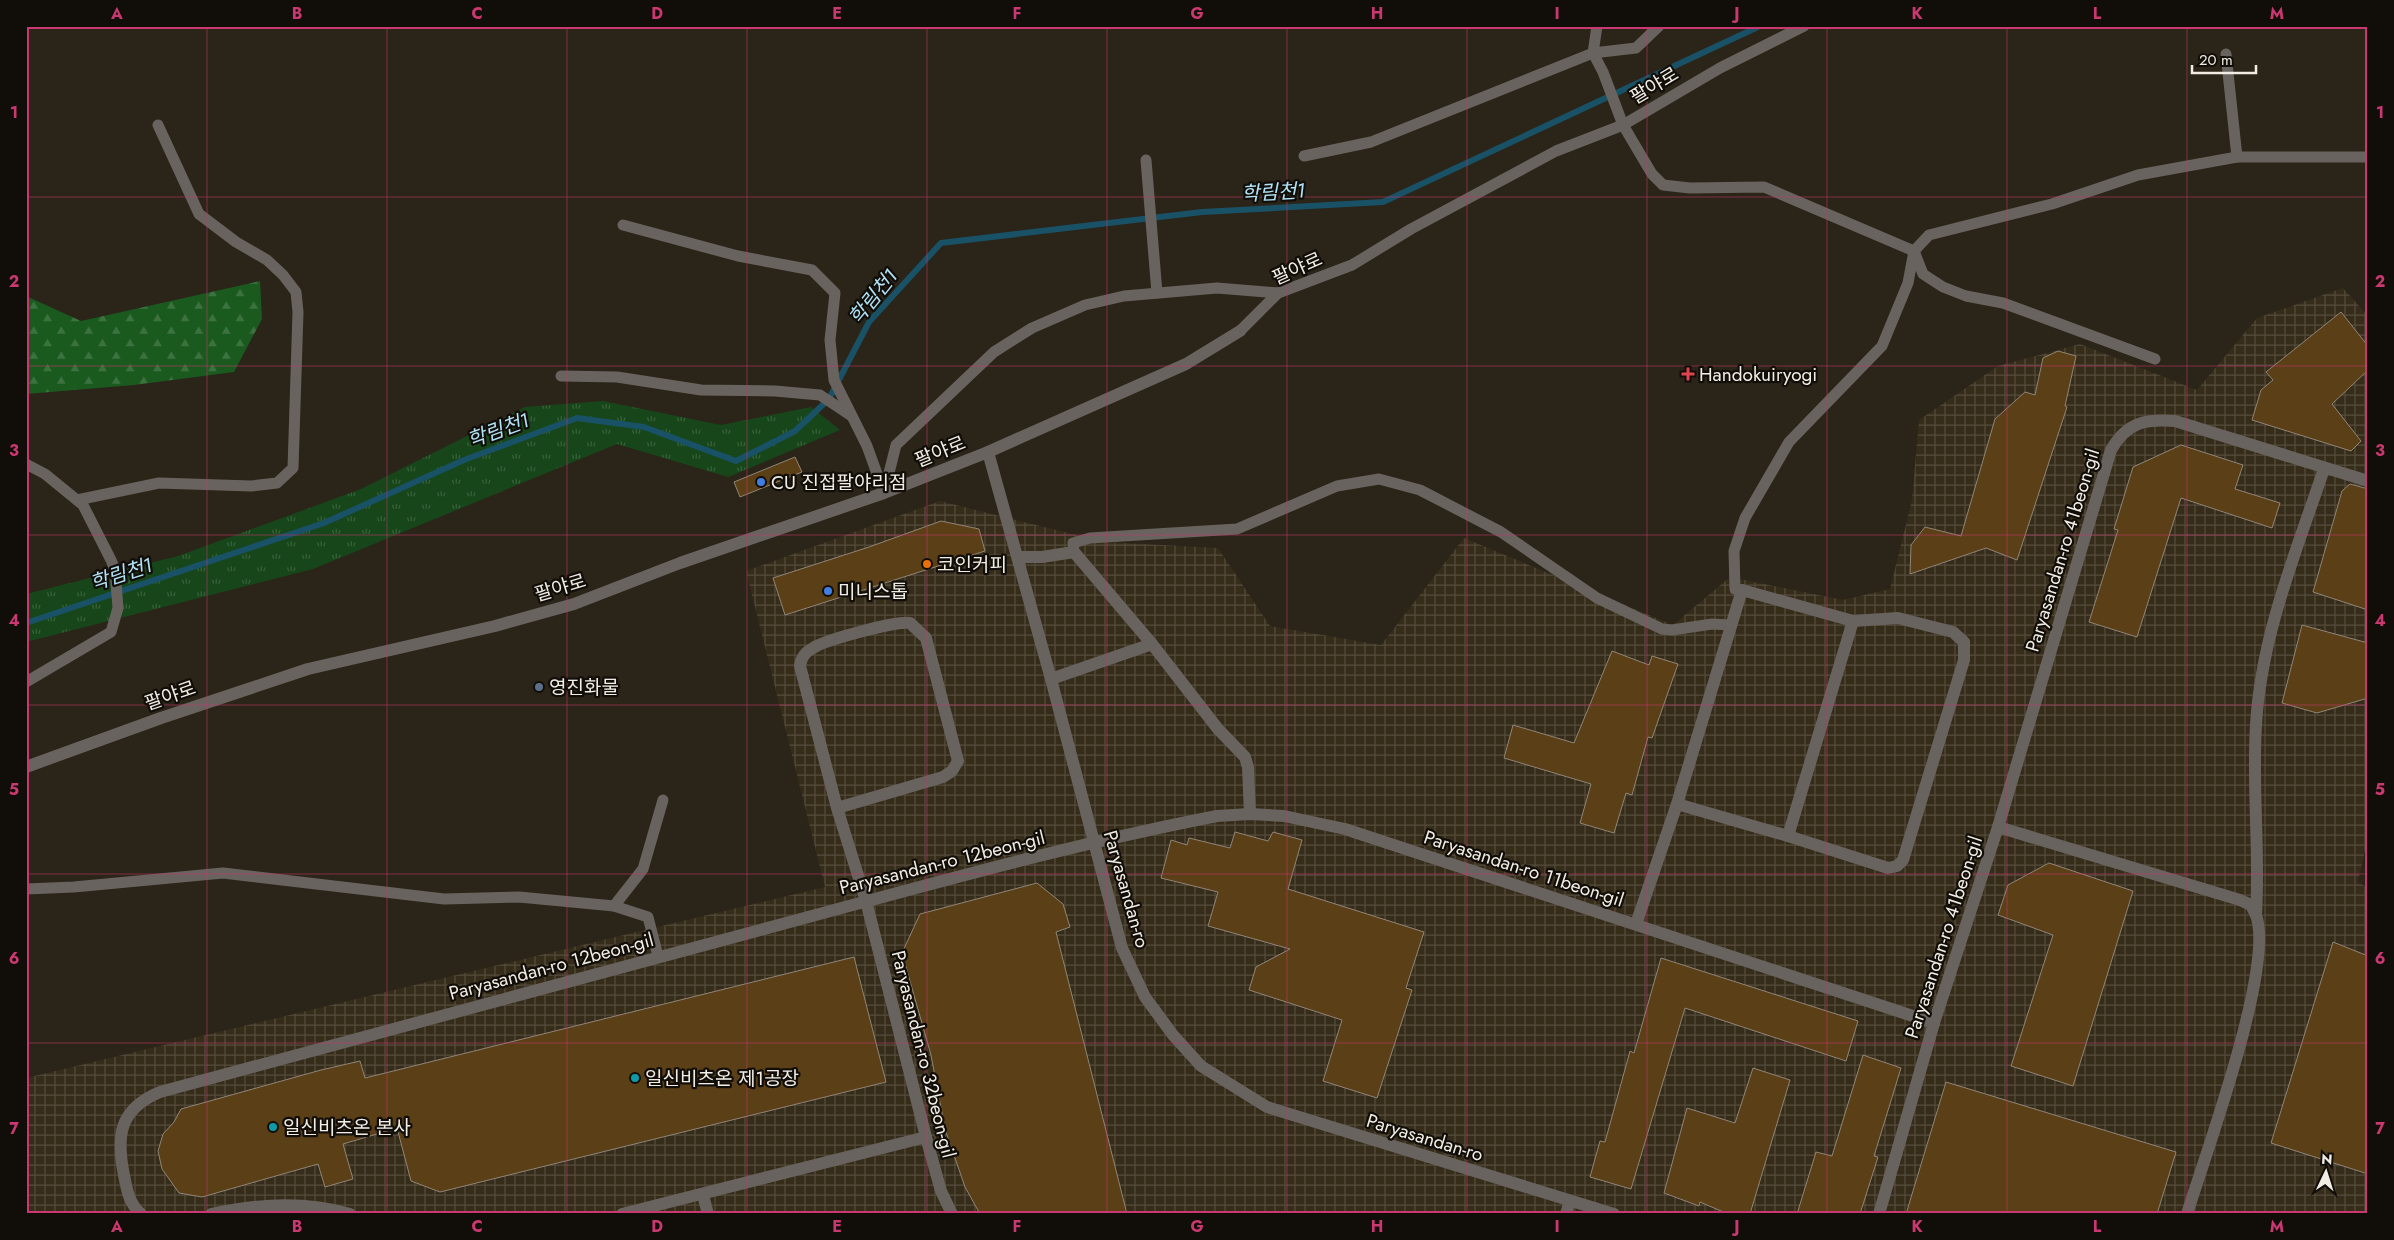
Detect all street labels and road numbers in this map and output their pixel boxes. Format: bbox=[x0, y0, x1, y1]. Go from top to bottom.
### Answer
street label: 팔야로 bbox=[1625, 60, 1684, 111]
street label: 팔야로 bbox=[1268, 245, 1327, 291]
street label: 팔야로 bbox=[911, 429, 970, 474]
street label: Paryasandan-ro 41beon-gil bbox=[2019, 445, 2106, 655]
street label: 팔야로 bbox=[531, 567, 589, 608]
street label: 팔야로 bbox=[141, 674, 199, 717]
street label: Paryasandan-ro 11beon-gil bbox=[1420, 823, 1627, 914]
street label: Paryasandan-ro 12beon-gil bbox=[836, 824, 1048, 901]
street label: Paryasandan-ro bbox=[1097, 827, 1156, 951]
street label: Paryasandan-ro 41beon-gil bbox=[1898, 832, 1989, 1042]
street label: Paryasandan-ro 12beon-gil bbox=[446, 926, 657, 1007]
street label: Paryasandan-ro 32beon-gil bbox=[885, 948, 962, 1161]
street label: Paryasandan-ro bbox=[1363, 1107, 1487, 1168]

